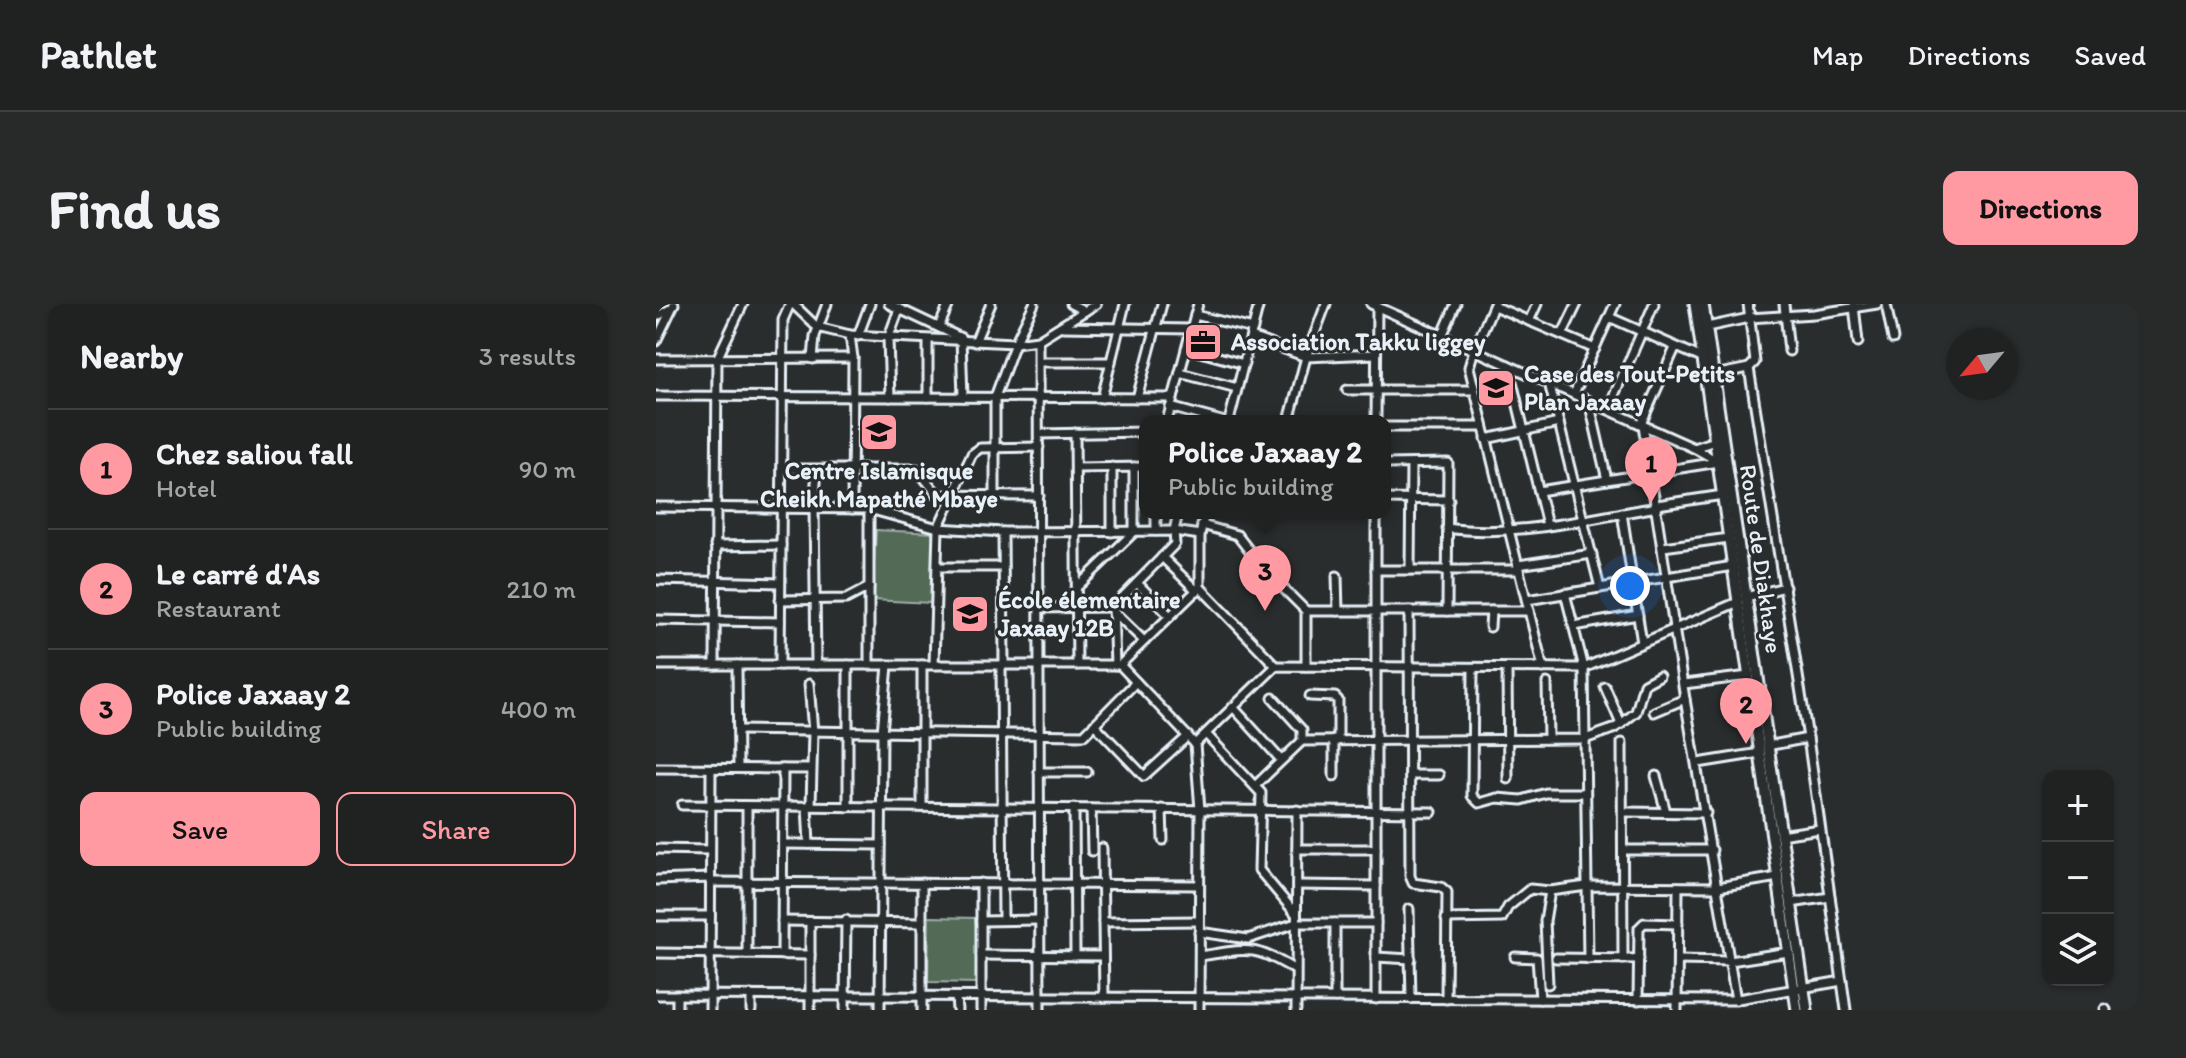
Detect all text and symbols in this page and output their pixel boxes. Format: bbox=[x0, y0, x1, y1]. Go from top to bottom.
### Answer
text: Pathlet bbox=[40, 32, 157, 78]
text: Map bbox=[1812, 38, 1863, 72]
text: Directions bbox=[1907, 38, 2031, 72]
text: Saved bbox=[2075, 38, 2146, 72]
button: Directions bbox=[1943, 171, 2138, 245]
text: Find us bbox=[48, 175, 221, 242]
office icon: Association Takku liggey bbox=[1182, 321, 1224, 363]
place label: Association Takku liggey bbox=[1230, 327, 1486, 357]
north arrow bbox=[1946, 328, 2018, 400]
text: Nearby bbox=[80, 336, 183, 377]
text: 3 results bbox=[479, 340, 576, 372]
place label: Case des Tout-Petits Plan Jaxaay bbox=[1524, 359, 1736, 417]
school or university icon: Case des Tout-Petits Plan Jaxaay bbox=[1475, 367, 1517, 409]
school or university icon: Centre Islamisque Cheikh Mapathé Mbaye bbox=[858, 411, 900, 453]
popup bbox=[1139, 415, 1391, 519]
text: Police Jaxaay 2 bbox=[1168, 433, 1362, 470]
text: Chez saliou fall bbox=[156, 435, 353, 472]
pin: 1 bbox=[1625, 437, 1677, 503]
text: 1 bbox=[100, 453, 112, 485]
text: 90 m bbox=[519, 453, 576, 485]
place label: Centre Islamisque Cheikh Mapathé Mbaye bbox=[760, 456, 998, 514]
street label: Route de Diakhaye bbox=[1734, 463, 1789, 655]
text: Public building bbox=[1168, 470, 1333, 502]
text: Hotel bbox=[156, 472, 217, 504]
pin: 3 bbox=[1239, 545, 1291, 611]
text: Le carré d'As bbox=[156, 555, 320, 592]
your location bbox=[1610, 566, 1650, 606]
text: 2 bbox=[99, 573, 113, 605]
text: 210 m bbox=[507, 573, 576, 605]
place label: École élementaire Jaxaay 12B bbox=[997, 585, 1181, 643]
text: Restaurant bbox=[156, 592, 281, 624]
school or university icon: École élementaire Jaxaay 12B bbox=[949, 593, 991, 635]
text: Police Jaxaay 2 bbox=[156, 675, 350, 712]
pin: 2 bbox=[1720, 678, 1772, 744]
text: 3 bbox=[99, 693, 113, 725]
text: 400 m bbox=[501, 693, 576, 725]
text: Public building bbox=[156, 712, 322, 744]
map controls bbox=[2042, 770, 2114, 986]
button: + bbox=[2042, 770, 2114, 842]
button: Save bbox=[80, 792, 320, 866]
button: Share bbox=[336, 792, 576, 866]
button: − bbox=[2042, 842, 2114, 914]
button: layers bbox=[2042, 914, 2114, 986]

